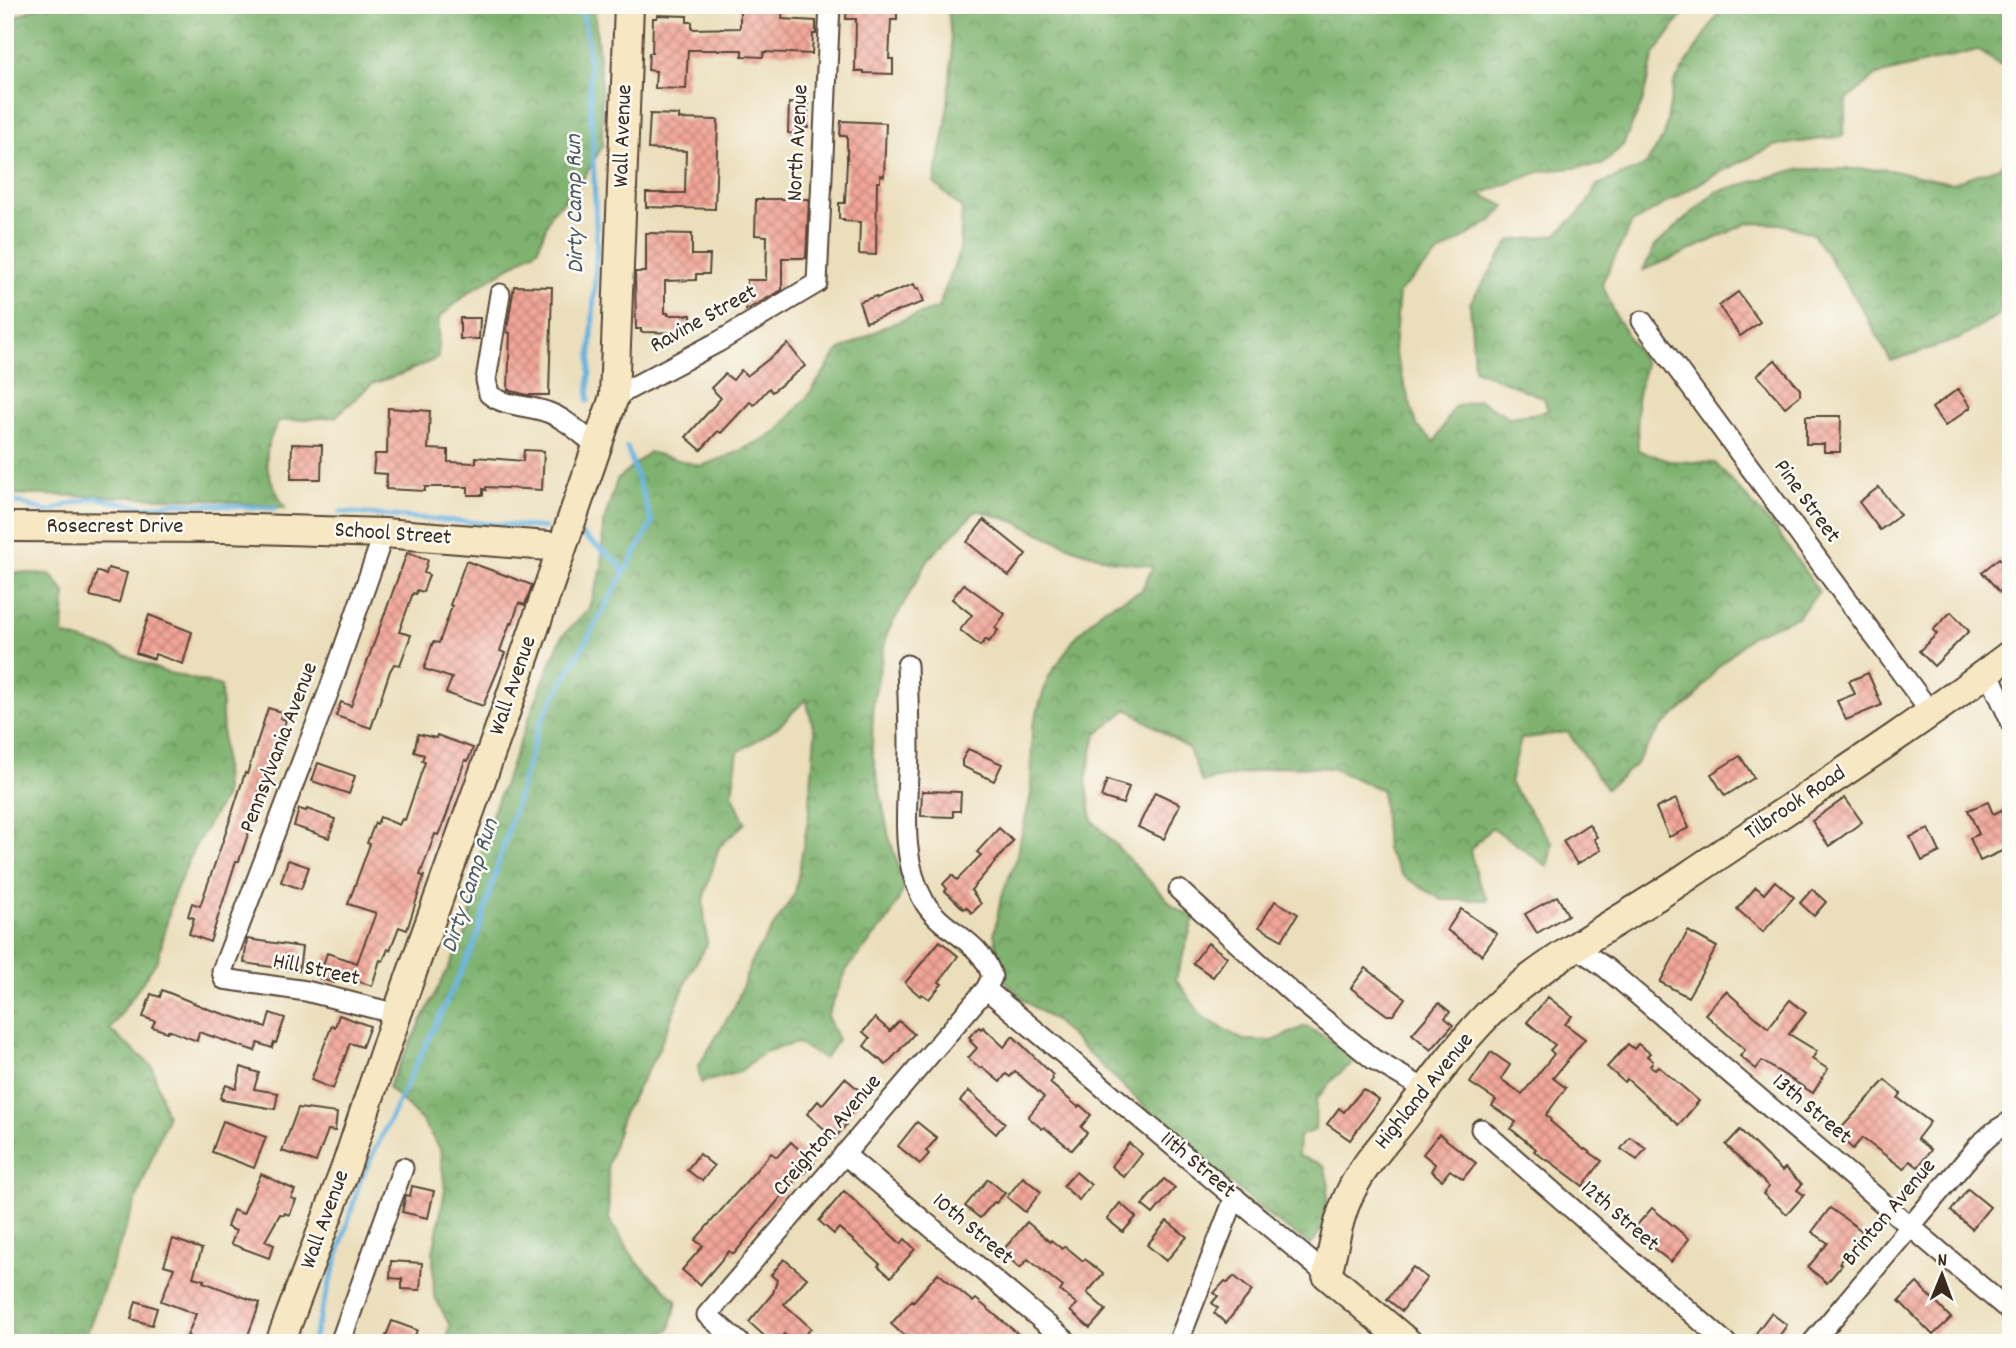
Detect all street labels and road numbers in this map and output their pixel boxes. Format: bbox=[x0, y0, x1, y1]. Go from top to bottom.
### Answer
street label: Wall Avenue bbox=[606, 84, 642, 188]
street label: North Avenue bbox=[779, 84, 819, 202]
street label: Ravine Street bbox=[645, 277, 763, 363]
street label: Pine Street bbox=[1764, 453, 1848, 551]
street label: Rosecrest Drive bbox=[47, 511, 183, 544]
street label: School Street bbox=[333, 514, 453, 556]
street label: Wall Avenue bbox=[482, 632, 546, 740]
street label: Pennsylvania Avenue bbox=[232, 658, 328, 838]
street label: Tilbrook Road bbox=[1739, 758, 1853, 850]
street label: Hill Street bbox=[269, 946, 363, 996]
street label: Highland Avenue bbox=[1367, 1026, 1483, 1158]
street label: 13th Street bbox=[1764, 1067, 1858, 1153]
street label: Creighton Avenue bbox=[766, 1068, 890, 1204]
street label: 11th Street bbox=[1152, 1124, 1242, 1208]
street label: Brinton Avenue bbox=[1835, 1152, 1945, 1274]
street label: Wall Avenue bbox=[293, 1166, 359, 1274]
street label: 12th Street bbox=[1572, 1173, 1666, 1261]
street label: 10th Street bbox=[924, 1186, 1020, 1274]

